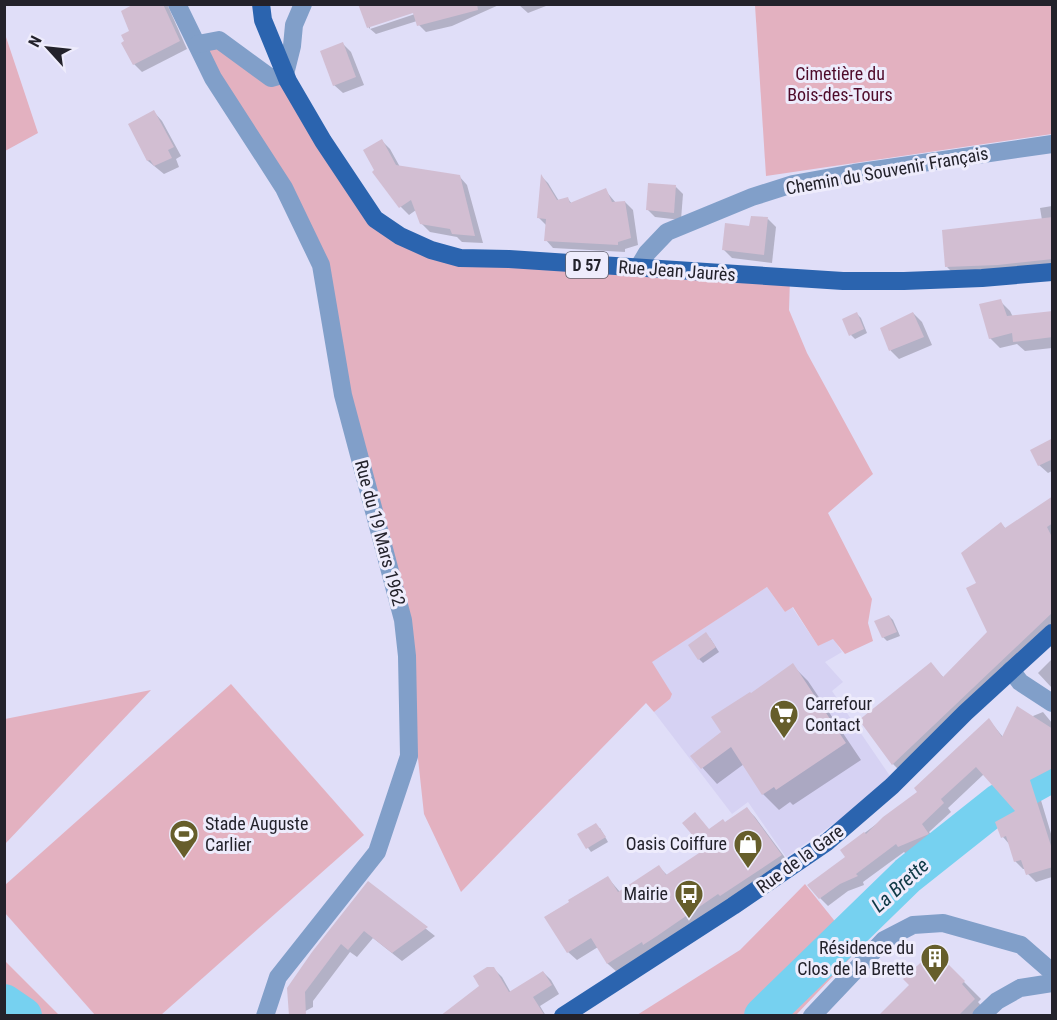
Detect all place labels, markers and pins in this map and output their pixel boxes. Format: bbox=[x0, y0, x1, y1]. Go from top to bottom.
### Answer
place label: Carrefour Contact bbox=[805, 693, 872, 735]
supermarket icon: Carrefour Contact bbox=[768, 698, 800, 740]
place label: Stade Auguste Carlier bbox=[205, 813, 308, 855]
sports icon: Stade Auguste Carlier bbox=[168, 818, 200, 860]
shop icon: Oasis Coiffure bbox=[732, 828, 764, 870]
place label: Oasis Coiffure bbox=[626, 833, 727, 854]
bus stop icon: Mairie bbox=[673, 878, 705, 920]
place label: Mairie bbox=[624, 883, 668, 904]
place label: Résidence du Clos de la Brette bbox=[797, 937, 914, 979]
building icon: Résidence du Clos de la Brette bbox=[919, 942, 951, 984]

